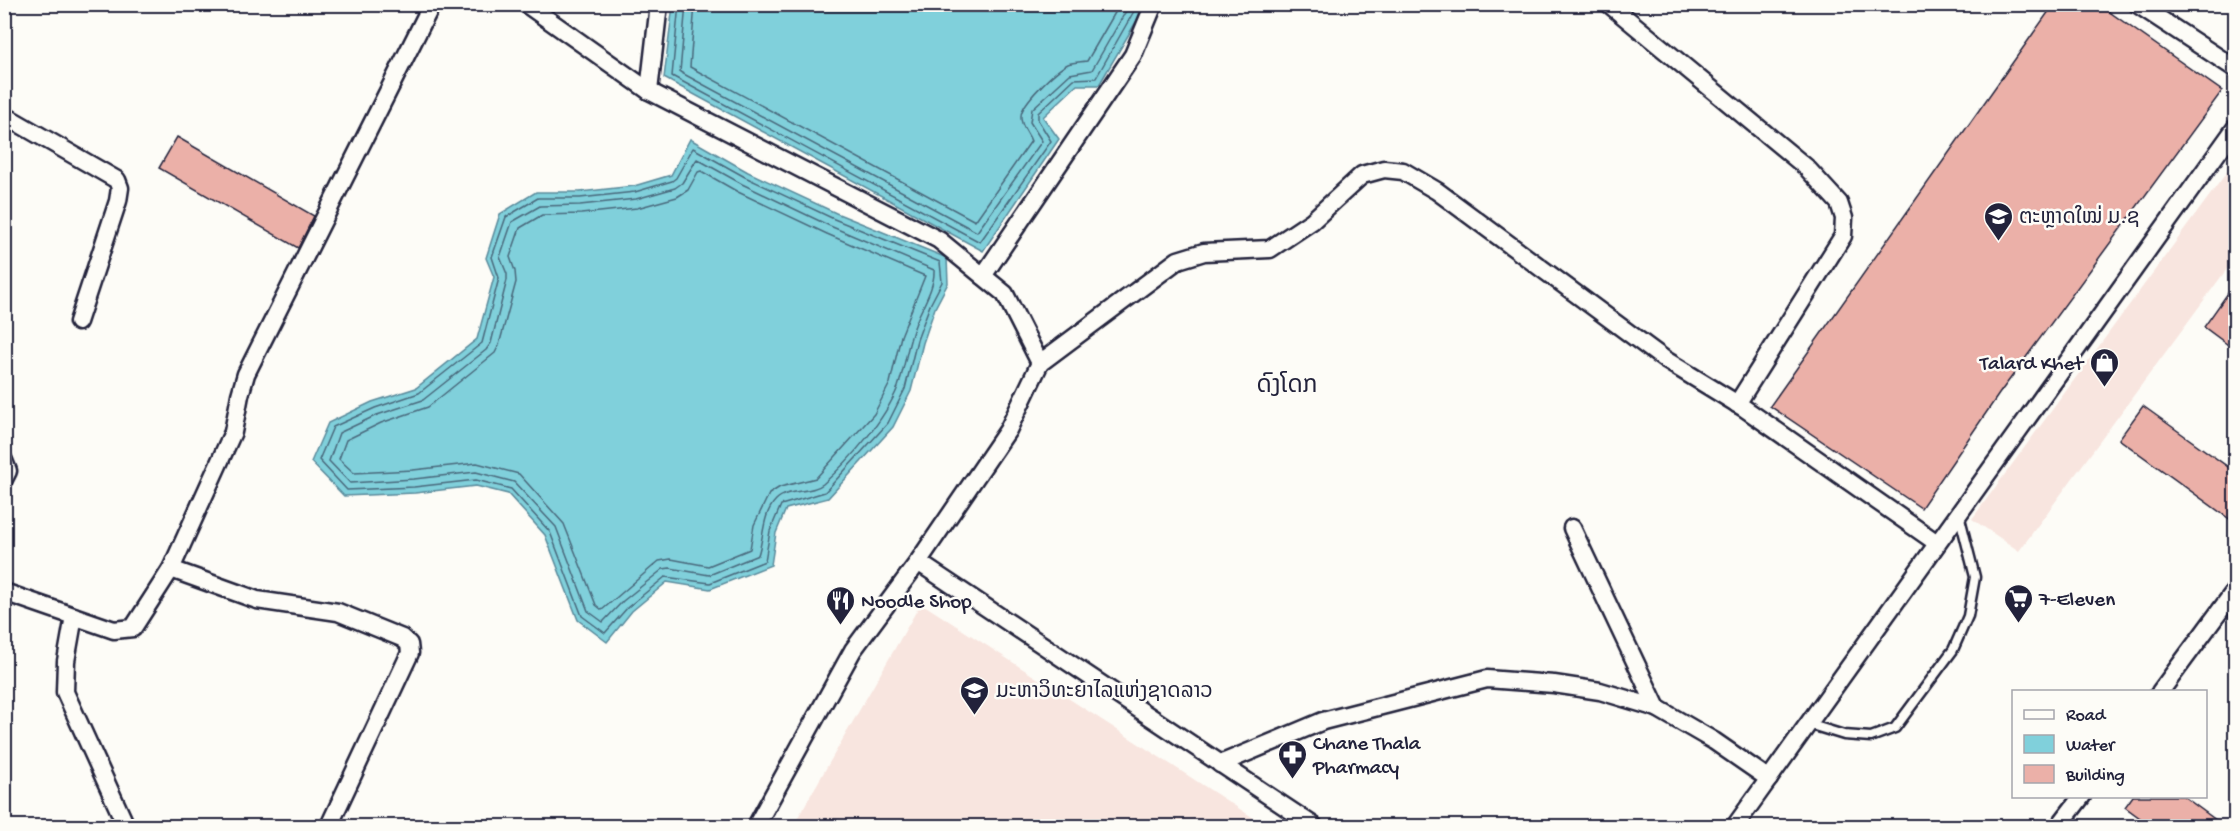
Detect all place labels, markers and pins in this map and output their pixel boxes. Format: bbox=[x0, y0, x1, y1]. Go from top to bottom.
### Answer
school or university icon: ຕະຫຼາດໃໝ່ ມ.ຊ bbox=[1982, 200, 2014, 242]
place label: ຕະຫຼາດໃໝ່ ມ.ຊ bbox=[2019, 205, 2140, 232]
shop icon: Talard Khet bbox=[2088, 346, 2120, 388]
place label: Talard Khet bbox=[1979, 353, 2085, 378]
supermarket icon: 7-Eleven bbox=[2002, 582, 2034, 624]
restaurant icon: Noodle Shop bbox=[824, 584, 856, 626]
place label: 7-Eleven bbox=[2038, 589, 2115, 614]
place label: Noodle Shop bbox=[861, 591, 972, 616]
school or university icon: ມະຫາວິທະຍາໄລແຫ່ງຊາດລາວ bbox=[959, 674, 991, 716]
place label: ມະຫາວິທະຍາໄລແຫ່ງຊາດລາວ bbox=[996, 678, 1213, 706]
place label: Chane Thala Pharmacy bbox=[1312, 733, 1422, 782]
pharmacy icon: Chane Thala Pharmacy bbox=[1276, 738, 1308, 780]

